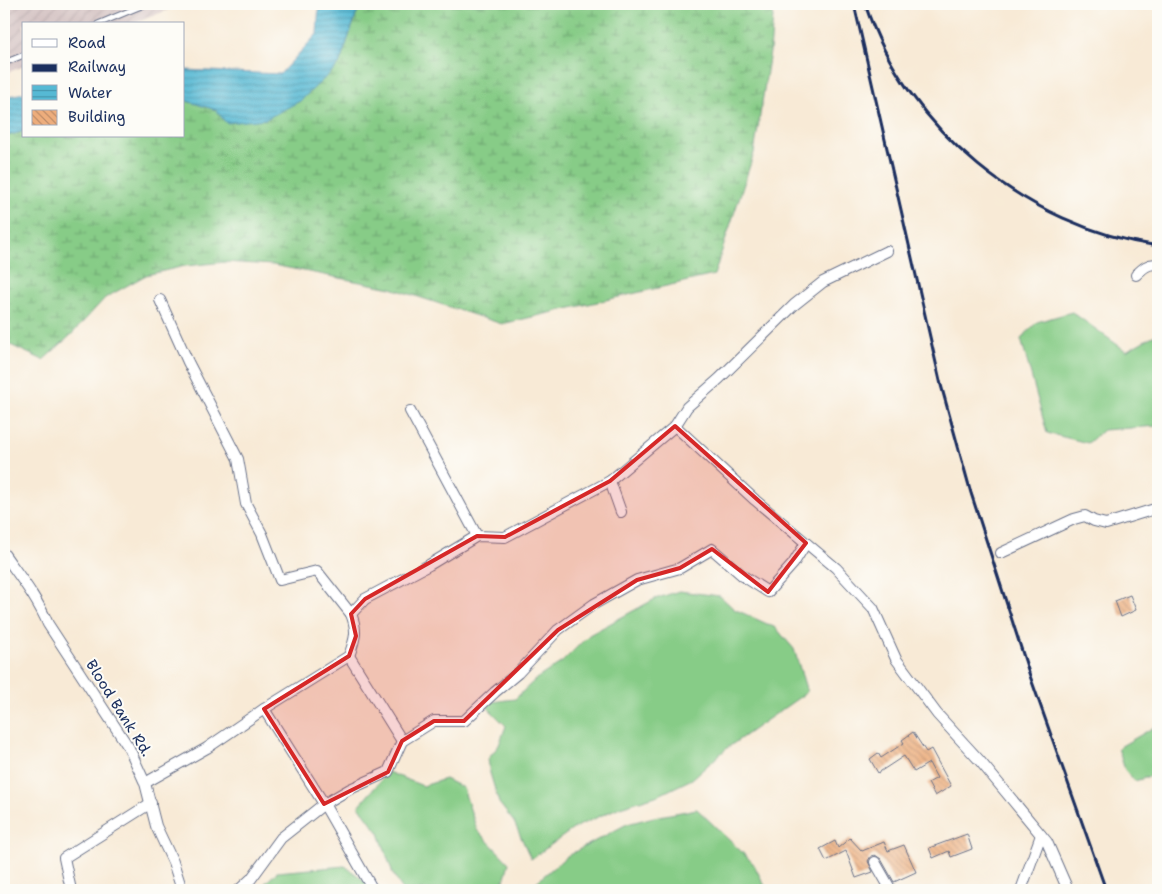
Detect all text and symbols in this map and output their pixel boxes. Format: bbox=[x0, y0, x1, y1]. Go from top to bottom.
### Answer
legend bbox=[22, 22, 185, 138]
text: Road bbox=[68, 33, 106, 53]
text: Railway bbox=[68, 57, 126, 77]
text: Water bbox=[68, 83, 112, 103]
text: Building bbox=[68, 107, 125, 127]
street label: Blood Bank Rd. bbox=[81, 656, 157, 760]

